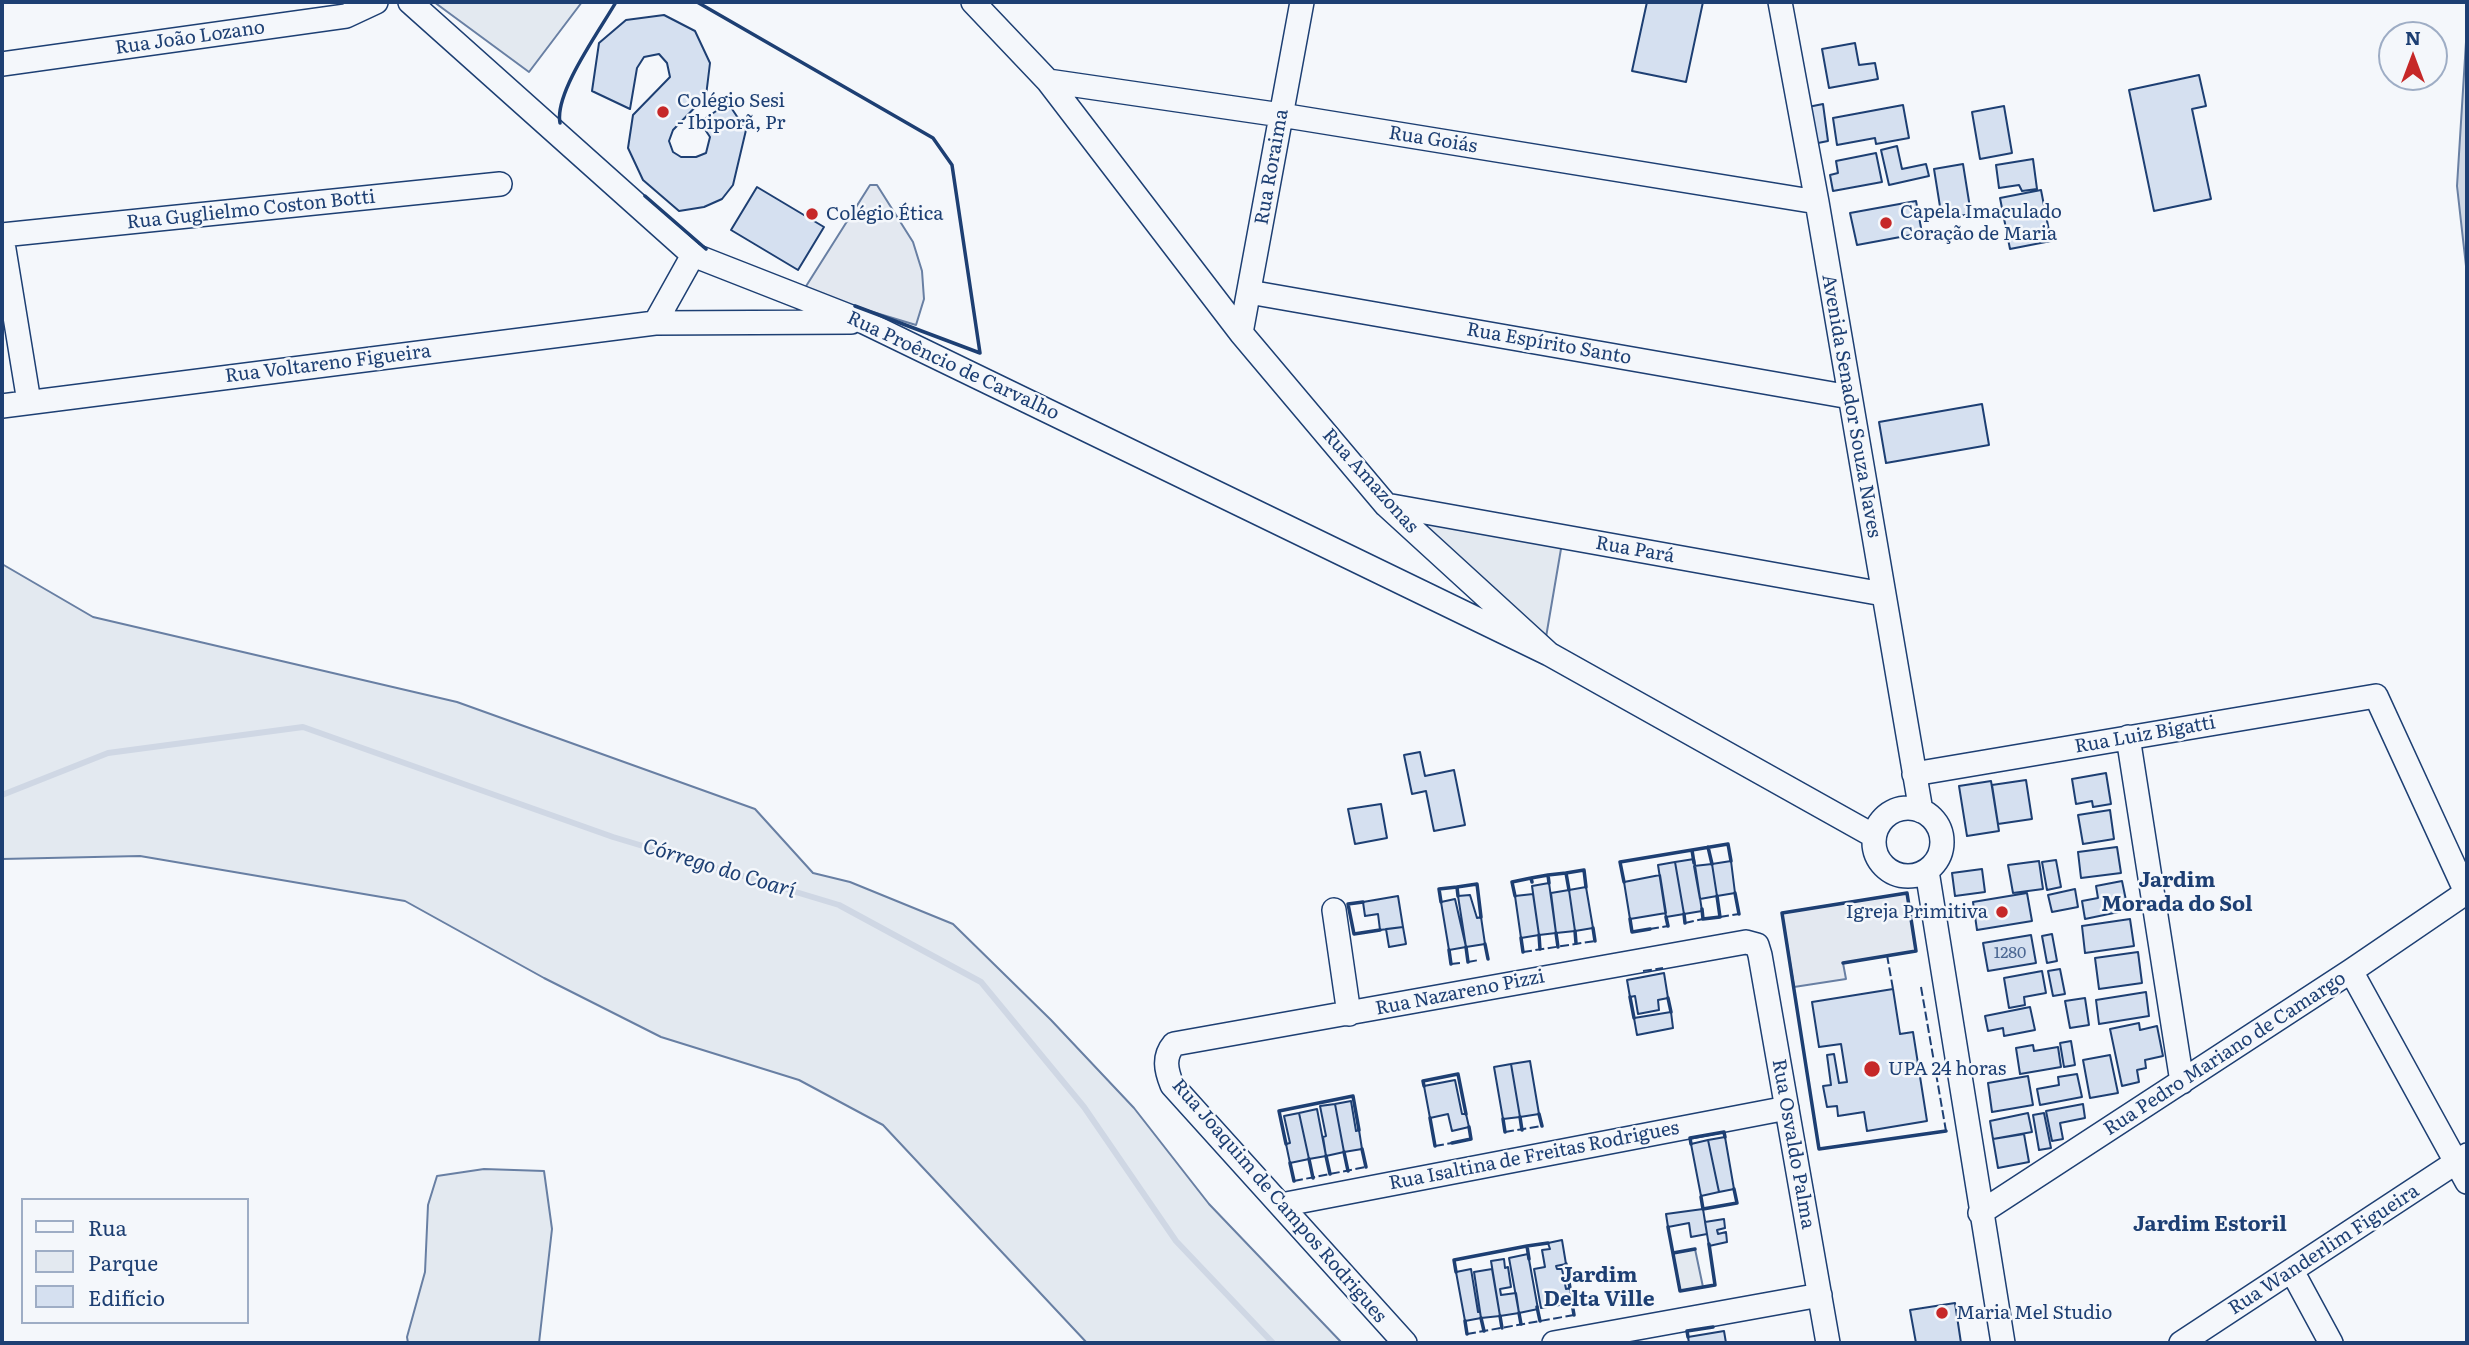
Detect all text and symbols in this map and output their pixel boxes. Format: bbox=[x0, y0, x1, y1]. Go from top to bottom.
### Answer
street label: Rua João Lozano bbox=[114, 16, 266, 60]
north arrow bbox=[2378, 21, 2448, 91]
text: N bbox=[2405, 23, 2421, 51]
place label: Colégio Sesi - Ibiporã, Pr bbox=[677, 90, 786, 134]
marker: Colégio Sesi - Ibiporã, Pr bbox=[655, 104, 671, 120]
street label: Rua Roraima bbox=[1251, 107, 1293, 227]
street label: Rua Goiás bbox=[1387, 122, 1479, 158]
street label: Rua Guglielmo Coston Botti bbox=[125, 186, 377, 234]
place label: Capela Imaculado Coração de Maria bbox=[1900, 201, 2062, 245]
place label: Colégio Ética bbox=[826, 203, 944, 225]
marker: Colégio Ética bbox=[804, 206, 820, 222]
marker: Capela Imaculado Coração de Maria bbox=[1878, 215, 1894, 231]
street label: Avenida Senador Souza Naves bbox=[1817, 272, 1885, 540]
street label: Rua Proêncio de Carvalho bbox=[843, 307, 1063, 425]
street label: Rua Espírito Santo bbox=[1465, 318, 1633, 370]
street label: Rua Voltareno Figueira bbox=[224, 340, 432, 388]
street label: Rua Amazonas bbox=[1317, 424, 1423, 538]
street label: Rua Pará bbox=[1594, 532, 1676, 568]
street label: Rua Luiz Bigatti bbox=[2073, 711, 2217, 759]
water label: Córrego do Coarí bbox=[640, 834, 798, 904]
district label: Jardim Morada do Sol bbox=[2101, 868, 2253, 918]
place label: Igreja Primitiva bbox=[1846, 901, 1988, 923]
marker: Igreja Primitiva bbox=[1994, 904, 2010, 920]
house number: 1280 bbox=[1994, 943, 2026, 963]
street label: Rua Nazareno Pizzi bbox=[1373, 965, 1547, 1021]
street label: Rua Pedro Mariano de Camargo bbox=[2100, 967, 2350, 1141]
street label: Rua Osvaldo Palma bbox=[1767, 1057, 1819, 1231]
place label: UPA 24 horas bbox=[1888, 1058, 2006, 1080]
marker: UPA 24 horas bbox=[1862, 1059, 1882, 1079]
street label: Rua Joaquim de Campos Rodrigues bbox=[1167, 1075, 1391, 1327]
street label: Rua Isaltina de Freitas Rodrigues bbox=[1387, 1117, 1681, 1195]
street label: Rua Wanderlim Figueira bbox=[2224, 1180, 2424, 1320]
legend bbox=[21, 1198, 248, 1324]
text: Rua bbox=[88, 1211, 127, 1242]
district label: Jardim Estoril bbox=[2133, 1212, 2287, 1238]
text: Parque bbox=[88, 1246, 158, 1277]
district label: Jardim Delta Ville bbox=[1543, 1263, 1655, 1313]
text: Edifício bbox=[88, 1281, 165, 1312]
place label: Maria Mel Studio bbox=[1956, 1302, 2112, 1324]
marker: Maria Mel Studio bbox=[1934, 1305, 1950, 1321]

